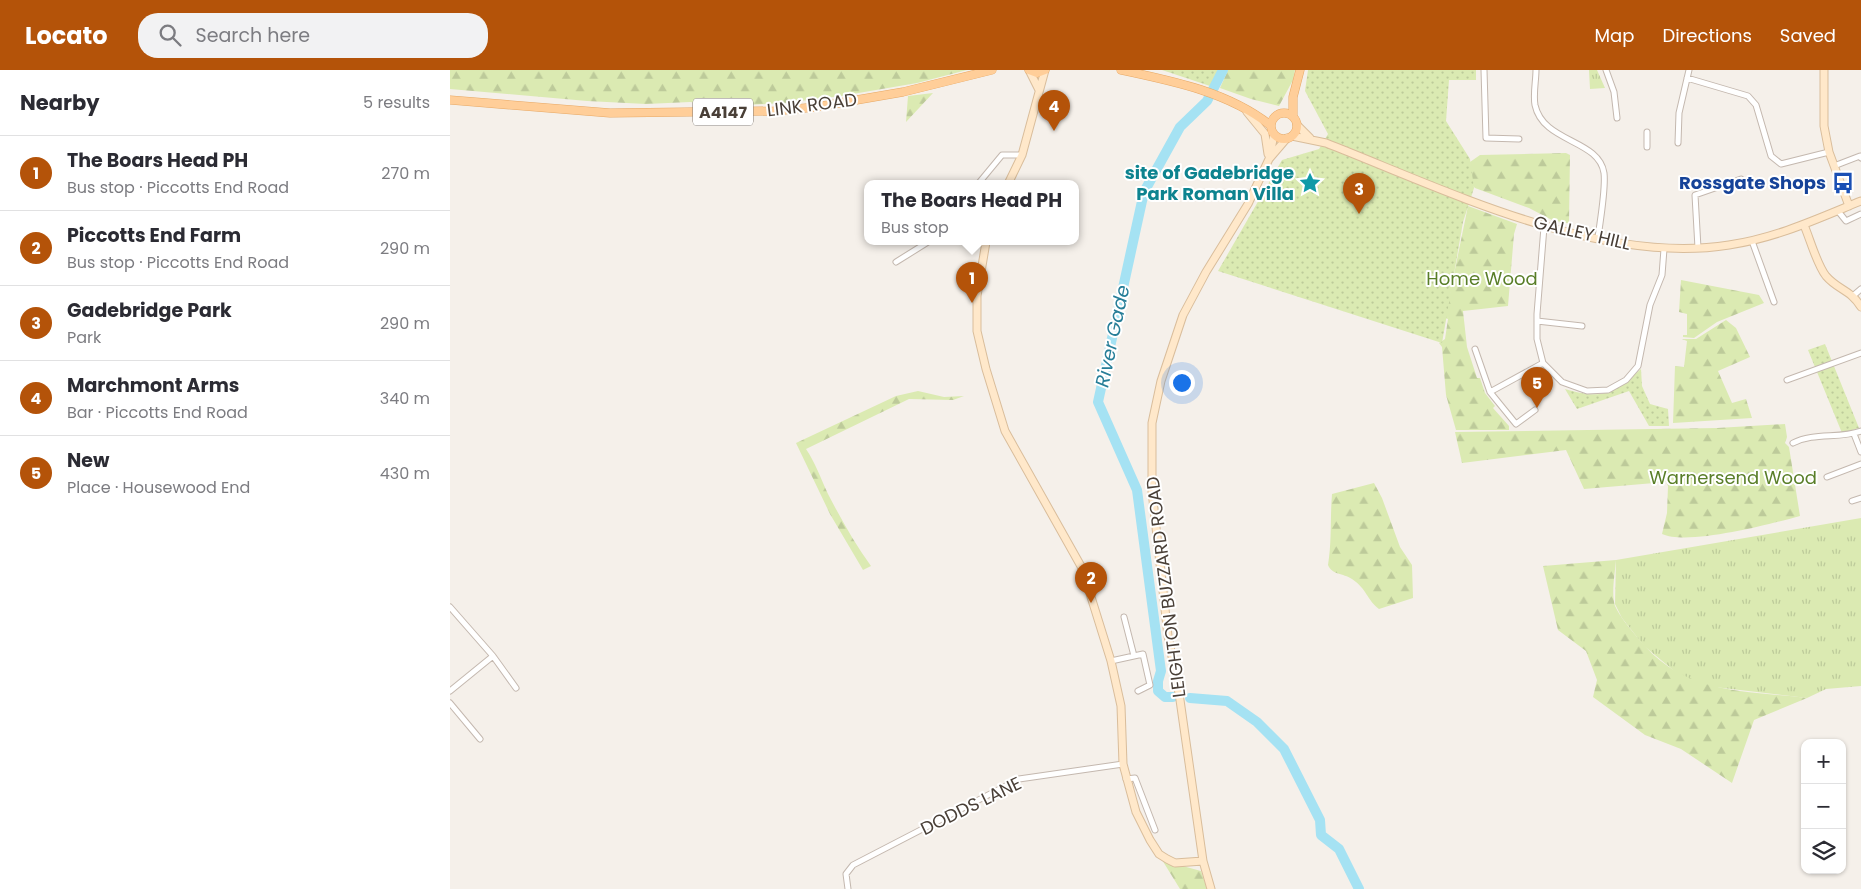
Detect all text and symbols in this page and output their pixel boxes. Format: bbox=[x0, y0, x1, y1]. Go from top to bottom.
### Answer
search box bbox=[138, 13, 488, 58]
text: Locato bbox=[25, 19, 108, 52]
icon: search bbox=[156, 21, 184, 49]
text: Search here bbox=[196, 22, 310, 49]
text: Map bbox=[1595, 23, 1634, 48]
text: Directions bbox=[1662, 23, 1752, 48]
text: Saved bbox=[1780, 23, 1836, 48]
street label: LINK ROAD bbox=[766, 87, 858, 122]
text: Nearby bbox=[20, 88, 100, 117]
pin: 4 bbox=[1038, 90, 1070, 131]
text: 5 results bbox=[363, 91, 430, 114]
road number: A4147 bbox=[693, 98, 753, 126]
text: The Boars Head PH bbox=[67, 147, 248, 174]
place label: site of Gadebridge Park Roman Villa bbox=[1125, 160, 1294, 206]
text: 1 bbox=[33, 162, 39, 185]
text: 270 m bbox=[381, 162, 430, 185]
place icon: site of Gadebridge Park Roman Villa bbox=[1297, 170, 1323, 196]
place label: Rossgate Shops bbox=[1679, 170, 1826, 195]
bus stop icon: Rossgate Shops bbox=[1830, 170, 1856, 196]
pin: 3 bbox=[1343, 173, 1375, 214]
text: Bus stop · Piccotts End Road bbox=[67, 176, 289, 199]
popup bbox=[864, 180, 1079, 245]
text: The Boars Head PH bbox=[881, 187, 1062, 214]
street label: GALLEY HILL bbox=[1531, 209, 1633, 256]
text: Bus stop bbox=[881, 216, 949, 239]
text: Piccotts End Farm bbox=[67, 222, 241, 249]
text: 2 bbox=[31, 237, 41, 260]
text: 290 m bbox=[380, 237, 430, 260]
text: Bus stop · Piccotts End Road bbox=[67, 251, 289, 274]
pin: 1 bbox=[956, 262, 988, 303]
park label: Home Wood bbox=[1426, 266, 1538, 291]
water label: River Gade bbox=[1089, 282, 1137, 390]
text: Gadebridge Park bbox=[67, 297, 232, 324]
text: 3 bbox=[31, 312, 41, 335]
text: 290 m bbox=[380, 312, 430, 335]
text: Park bbox=[67, 326, 101, 349]
pin: 5 bbox=[1521, 367, 1553, 408]
your location bbox=[1169, 370, 1195, 396]
text: Marchmont Arms bbox=[67, 372, 239, 399]
text: 4 bbox=[31, 387, 41, 410]
text: 340 m bbox=[380, 387, 430, 410]
text: Bar · Piccotts End Road bbox=[67, 401, 248, 424]
text: New bbox=[67, 447, 109, 474]
text: 5 bbox=[31, 462, 41, 485]
text: 430 m bbox=[380, 462, 430, 485]
park label: Warnersend Wood bbox=[1649, 465, 1817, 490]
street label: LEIGHTON BUZZARD ROAD bbox=[1140, 475, 1191, 699]
text: Place · Housewood End bbox=[67, 476, 250, 499]
pin: 2 bbox=[1075, 562, 1107, 603]
map controls bbox=[1801, 739, 1846, 874]
button: + bbox=[1801, 739, 1846, 784]
street label: DODDS LANE bbox=[916, 770, 1025, 841]
button: − bbox=[1801, 784, 1846, 829]
button: layers bbox=[1801, 829, 1846, 874]

